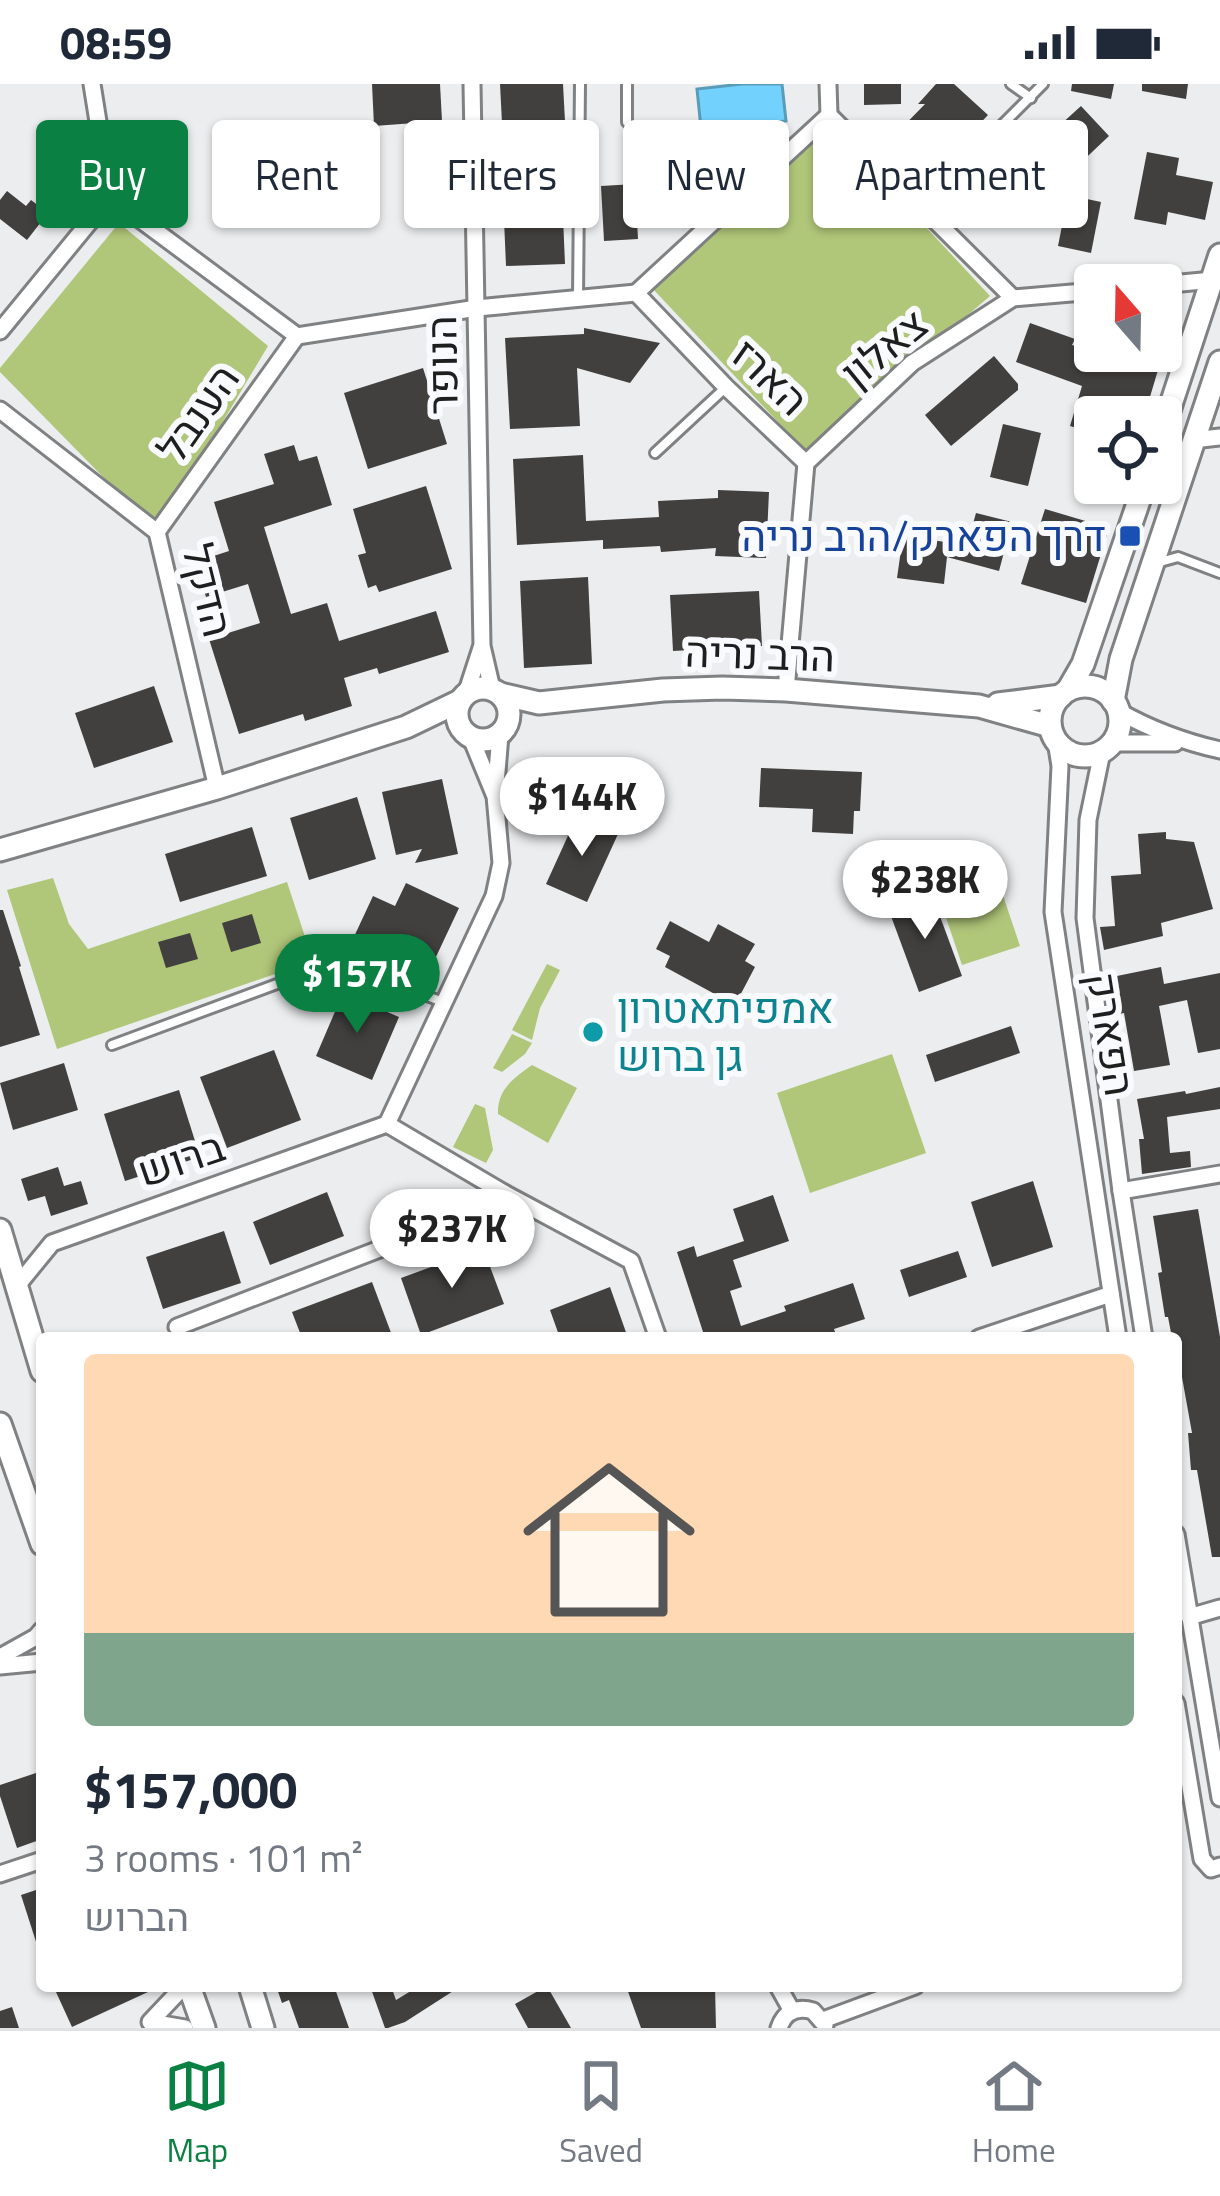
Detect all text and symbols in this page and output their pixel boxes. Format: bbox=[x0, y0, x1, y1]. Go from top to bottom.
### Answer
text: 08:59 bbox=[60, 8, 172, 76]
chip: Buy bbox=[36, 120, 188, 228]
chip: Rent bbox=[212, 120, 380, 228]
chip: Filters bbox=[404, 120, 599, 228]
chip: New bbox=[623, 120, 789, 228]
chip: Apartment bbox=[813, 120, 1088, 228]
north arrow bbox=[1074, 264, 1182, 372]
map controls bbox=[1074, 264, 1182, 504]
street label: צאלון bbox=[826, 292, 941, 402]
street label: הנופר bbox=[408, 315, 474, 415]
street label: הארז bbox=[717, 323, 824, 430]
street label: הענבל bbox=[140, 350, 254, 475]
button: locate bbox=[1074, 396, 1182, 504]
place label: דרך הפארק/הרב נריה bbox=[742, 503, 1106, 567]
marker: דרך הפארק/הרב נריה bbox=[1117, 523, 1143, 549]
street label: הדקל bbox=[167, 536, 251, 643]
street label: הרב נריה bbox=[684, 618, 836, 688]
pin: $144K bbox=[498, 757, 666, 859]
text: $144K bbox=[527, 766, 637, 825]
pin: $238K bbox=[841, 840, 1009, 942]
text: $238K bbox=[870, 849, 980, 908]
pin: $157K bbox=[273, 934, 441, 1036]
text: $157K bbox=[302, 943, 412, 1002]
street label: הפארק bbox=[1071, 967, 1153, 1100]
place label: אמפיתאטרון גן ברוש bbox=[617, 975, 834, 1087]
marker: אמפיתאטרון גן ברוש bbox=[580, 1019, 606, 1045]
street label: ברוש bbox=[128, 1113, 233, 1203]
pin: $237K bbox=[368, 1189, 536, 1291]
text: $237K bbox=[397, 1198, 507, 1257]
icon: home bbox=[501, 1432, 717, 1648]
text: $157,000 bbox=[84, 1750, 297, 1828]
text: 3 rooms · 101 m² bbox=[84, 1828, 363, 1887]
text: הברוש bbox=[84, 1887, 189, 1946]
tab: Map bbox=[164, 2053, 230, 2175]
tab: Saved bbox=[559, 2053, 643, 2175]
tab: Home bbox=[972, 2053, 1056, 2175]

